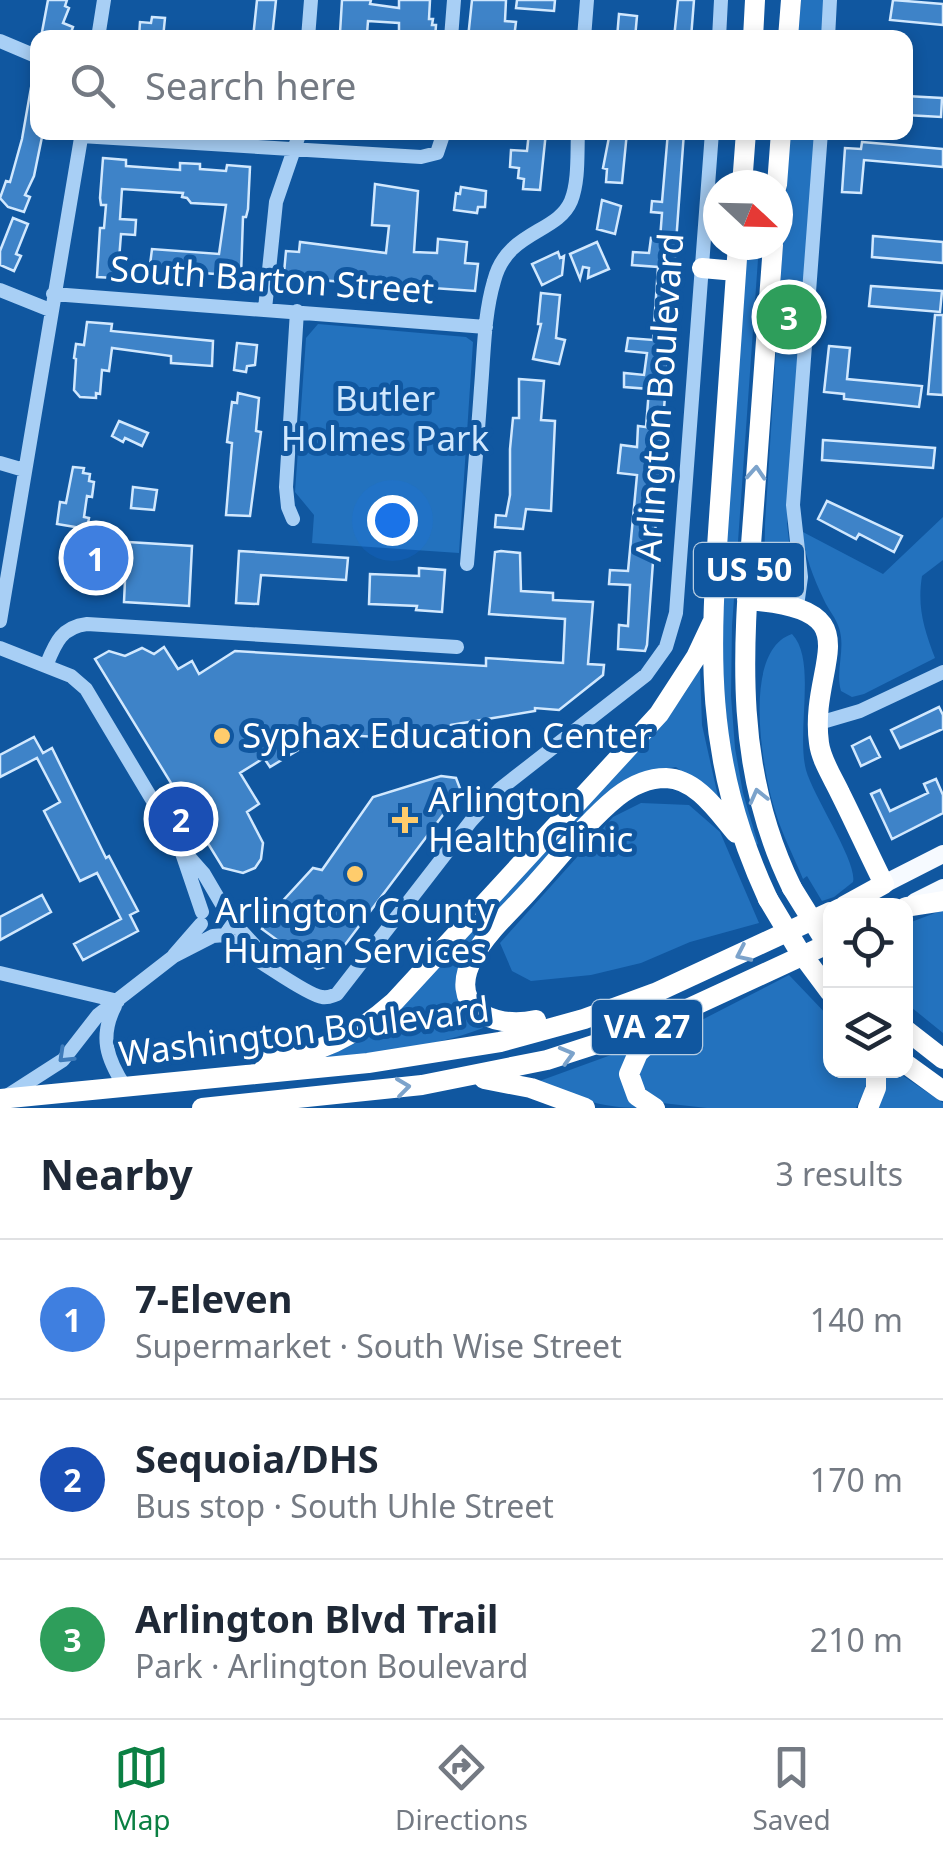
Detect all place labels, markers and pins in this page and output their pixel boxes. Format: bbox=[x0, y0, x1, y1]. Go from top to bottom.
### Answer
pin: 3 bbox=[756, 280, 822, 354]
pin: 1 bbox=[64, 520, 128, 596]
place label: Syphax Education Center bbox=[242, 711, 652, 758]
marker: Syphax Education Center bbox=[211, 725, 233, 747]
place label: Arlington Health Clinic bbox=[428, 775, 633, 862]
pin: 2 bbox=[148, 782, 214, 856]
marker: Arlington Health Clinic bbox=[392, 807, 418, 833]
marker: Arlington County Human Services bbox=[344, 863, 366, 885]
place label: Arlington County Human Services bbox=[215, 886, 495, 973]

